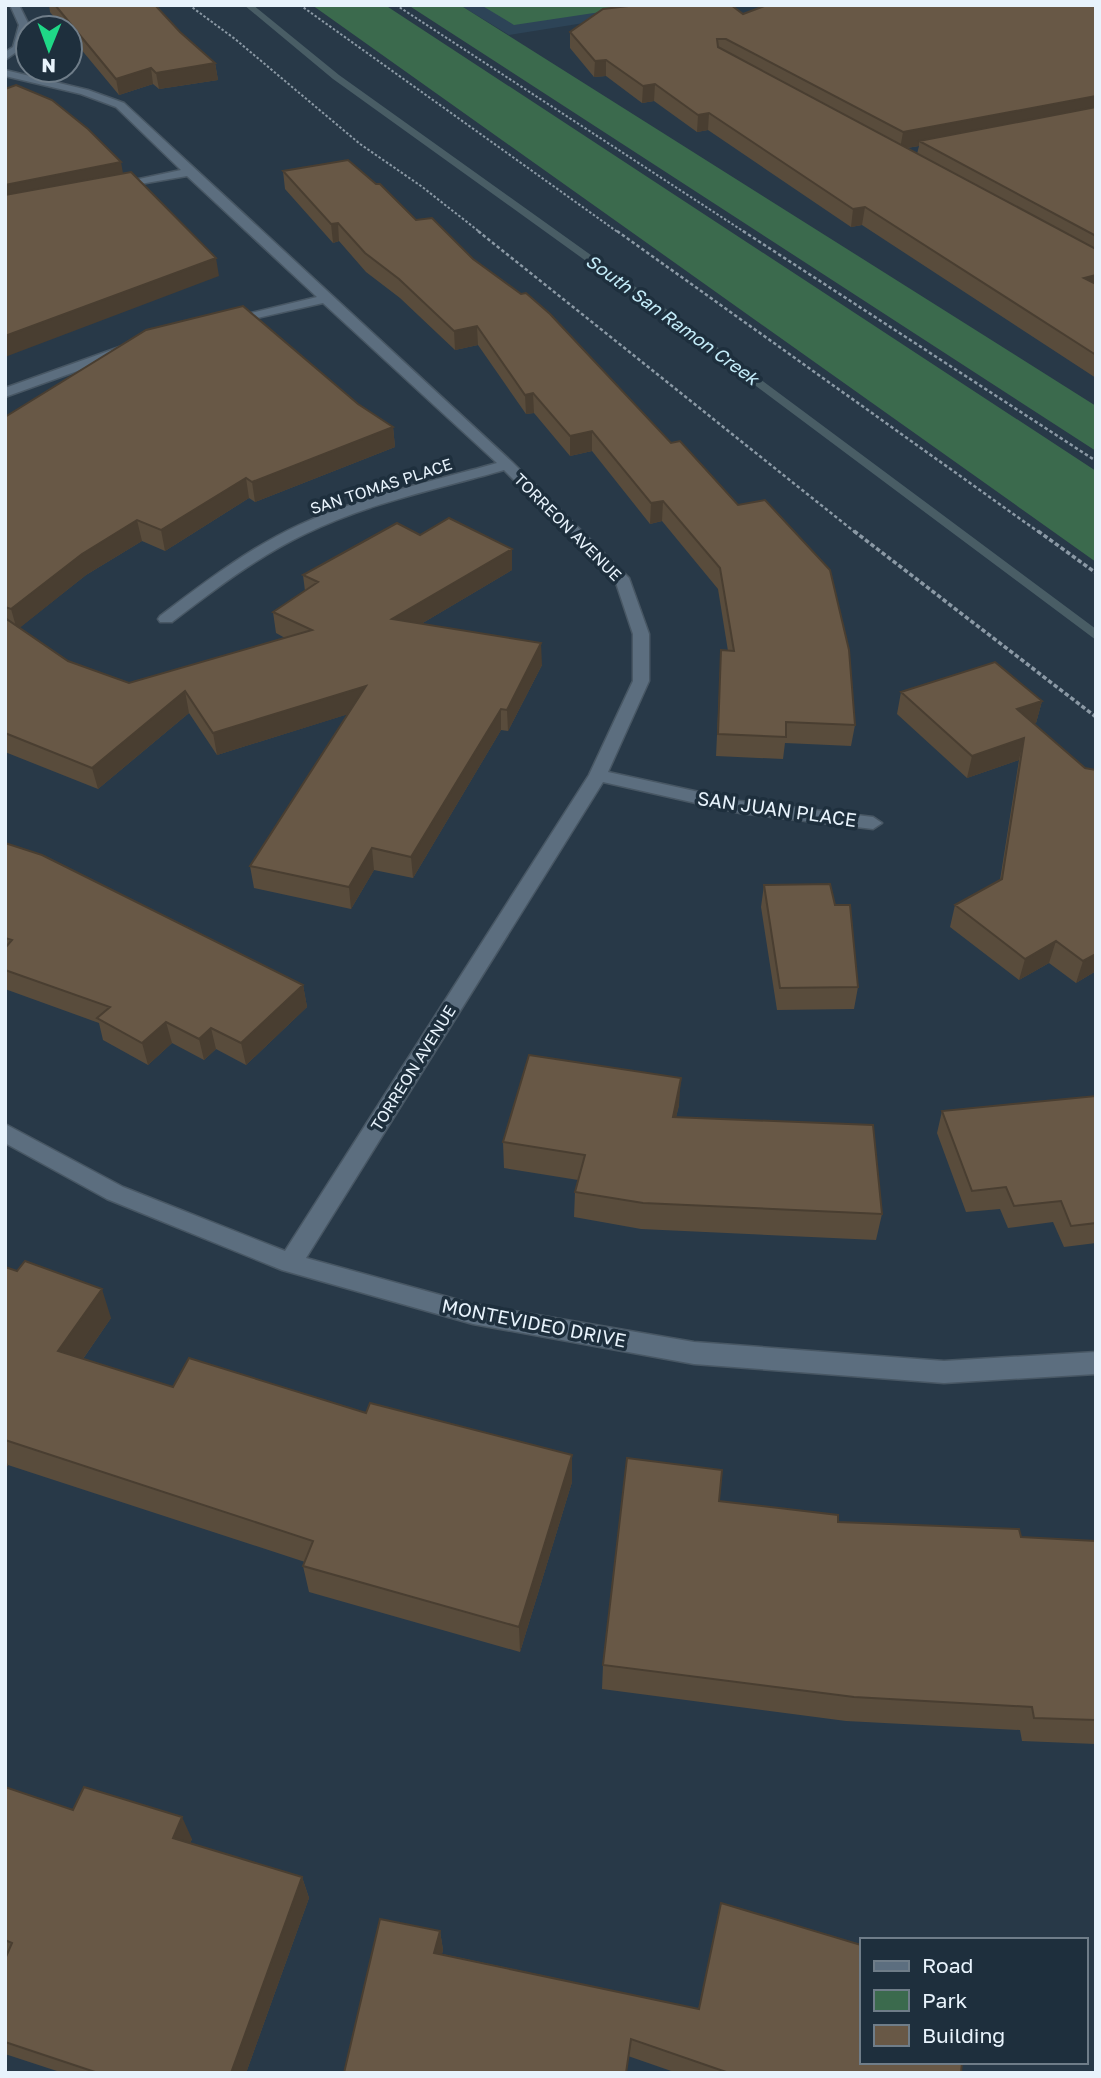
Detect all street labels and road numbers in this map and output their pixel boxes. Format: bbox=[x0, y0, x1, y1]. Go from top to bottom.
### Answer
street label: SAN TOMAS PLACE bbox=[307, 454, 455, 518]
street label: TORREON AVENUE bbox=[510, 469, 626, 585]
street label: SAN JUAN PLACE bbox=[696, 786, 858, 831]
street label: TORREON AVENUE bbox=[366, 1002, 460, 1134]
street label: MONTEVIDEO DRIVE bbox=[440, 1293, 628, 1352]

